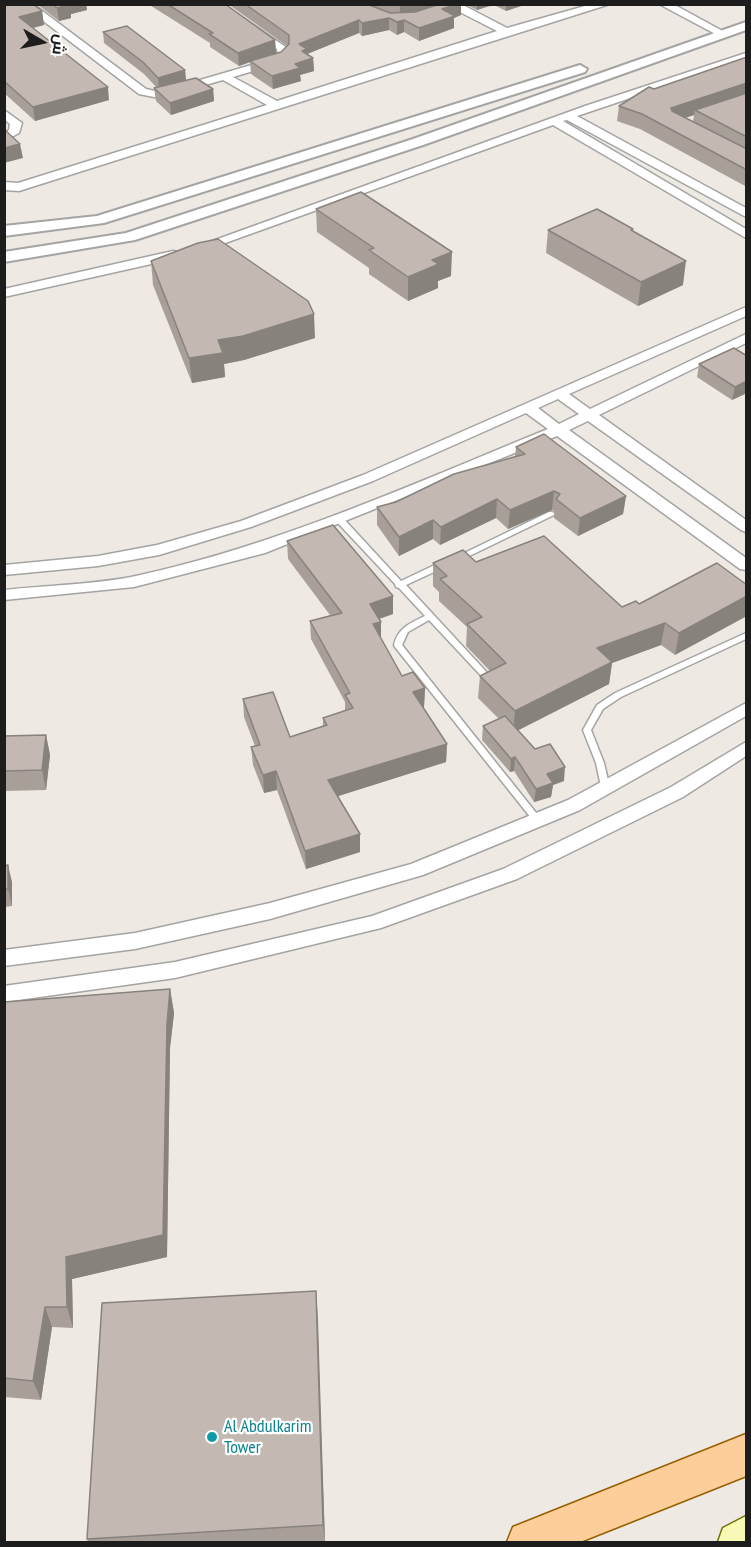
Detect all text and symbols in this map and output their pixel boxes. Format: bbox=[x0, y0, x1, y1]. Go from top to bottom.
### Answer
north arrow bbox=[12, 12, 72, 72]
text: ش bbox=[48, 33, 71, 57]
place label: Al Abdulkarim Tower bbox=[224, 1416, 311, 1458]
marker: Al Abdulkarim Tower bbox=[205, 1430, 219, 1444]

